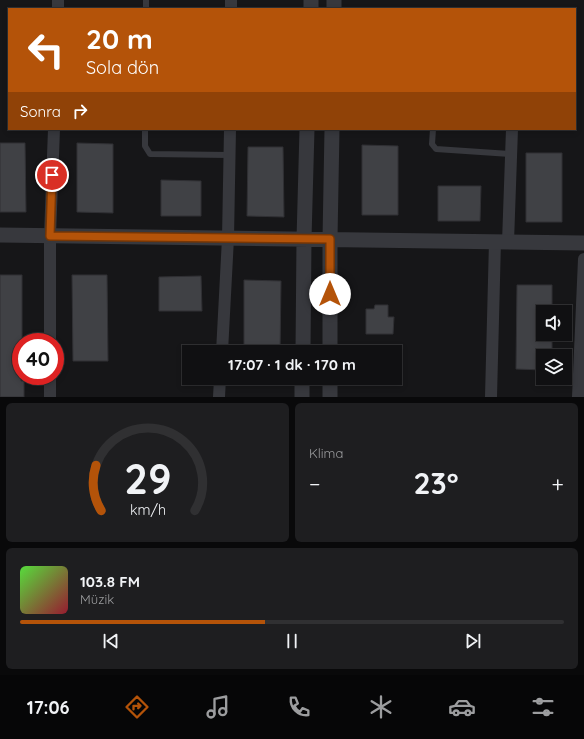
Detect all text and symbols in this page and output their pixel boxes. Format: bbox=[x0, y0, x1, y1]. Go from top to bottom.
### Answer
text: 20 m bbox=[86, 21, 153, 56]
icon: left bbox=[20, 24, 72, 76]
text: Sola dön bbox=[86, 56, 159, 79]
icon: right bbox=[69, 100, 91, 122]
text: Sonra bbox=[20, 102, 61, 121]
pin bbox=[35, 158, 69, 192]
icon: arrive bbox=[41, 164, 63, 186]
position arrow bbox=[309, 273, 351, 315]
map controls bbox=[536, 305, 572, 385]
button: sound bbox=[536, 305, 572, 341]
speed limit sign: 40 bbox=[12, 333, 64, 385]
button: layers bbox=[536, 349, 572, 385]
text: 17:07 · 1 dk · 170 m bbox=[228, 355, 356, 374]
text: Klima bbox=[309, 445, 343, 461]
text: 29 bbox=[124, 451, 171, 503]
text: 23° bbox=[414, 464, 459, 502]
text: − bbox=[309, 470, 320, 498]
text: + bbox=[552, 470, 564, 498]
text: km/h bbox=[129, 500, 166, 518]
text: 103.8 FM bbox=[80, 572, 140, 591]
text: Müzik bbox=[80, 591, 114, 607]
icon: previous bbox=[100, 630, 122, 652]
icon: pause bbox=[281, 630, 303, 652]
icon: next bbox=[462, 630, 484, 652]
icon: directions bbox=[123, 693, 151, 721]
icon: music bbox=[204, 693, 232, 721]
icon: phone bbox=[285, 693, 313, 721]
icon: climate bbox=[367, 693, 395, 721]
icon: car bbox=[448, 693, 476, 721]
icon: filters bbox=[529, 693, 557, 721]
text: 17:06 bbox=[27, 696, 69, 719]

